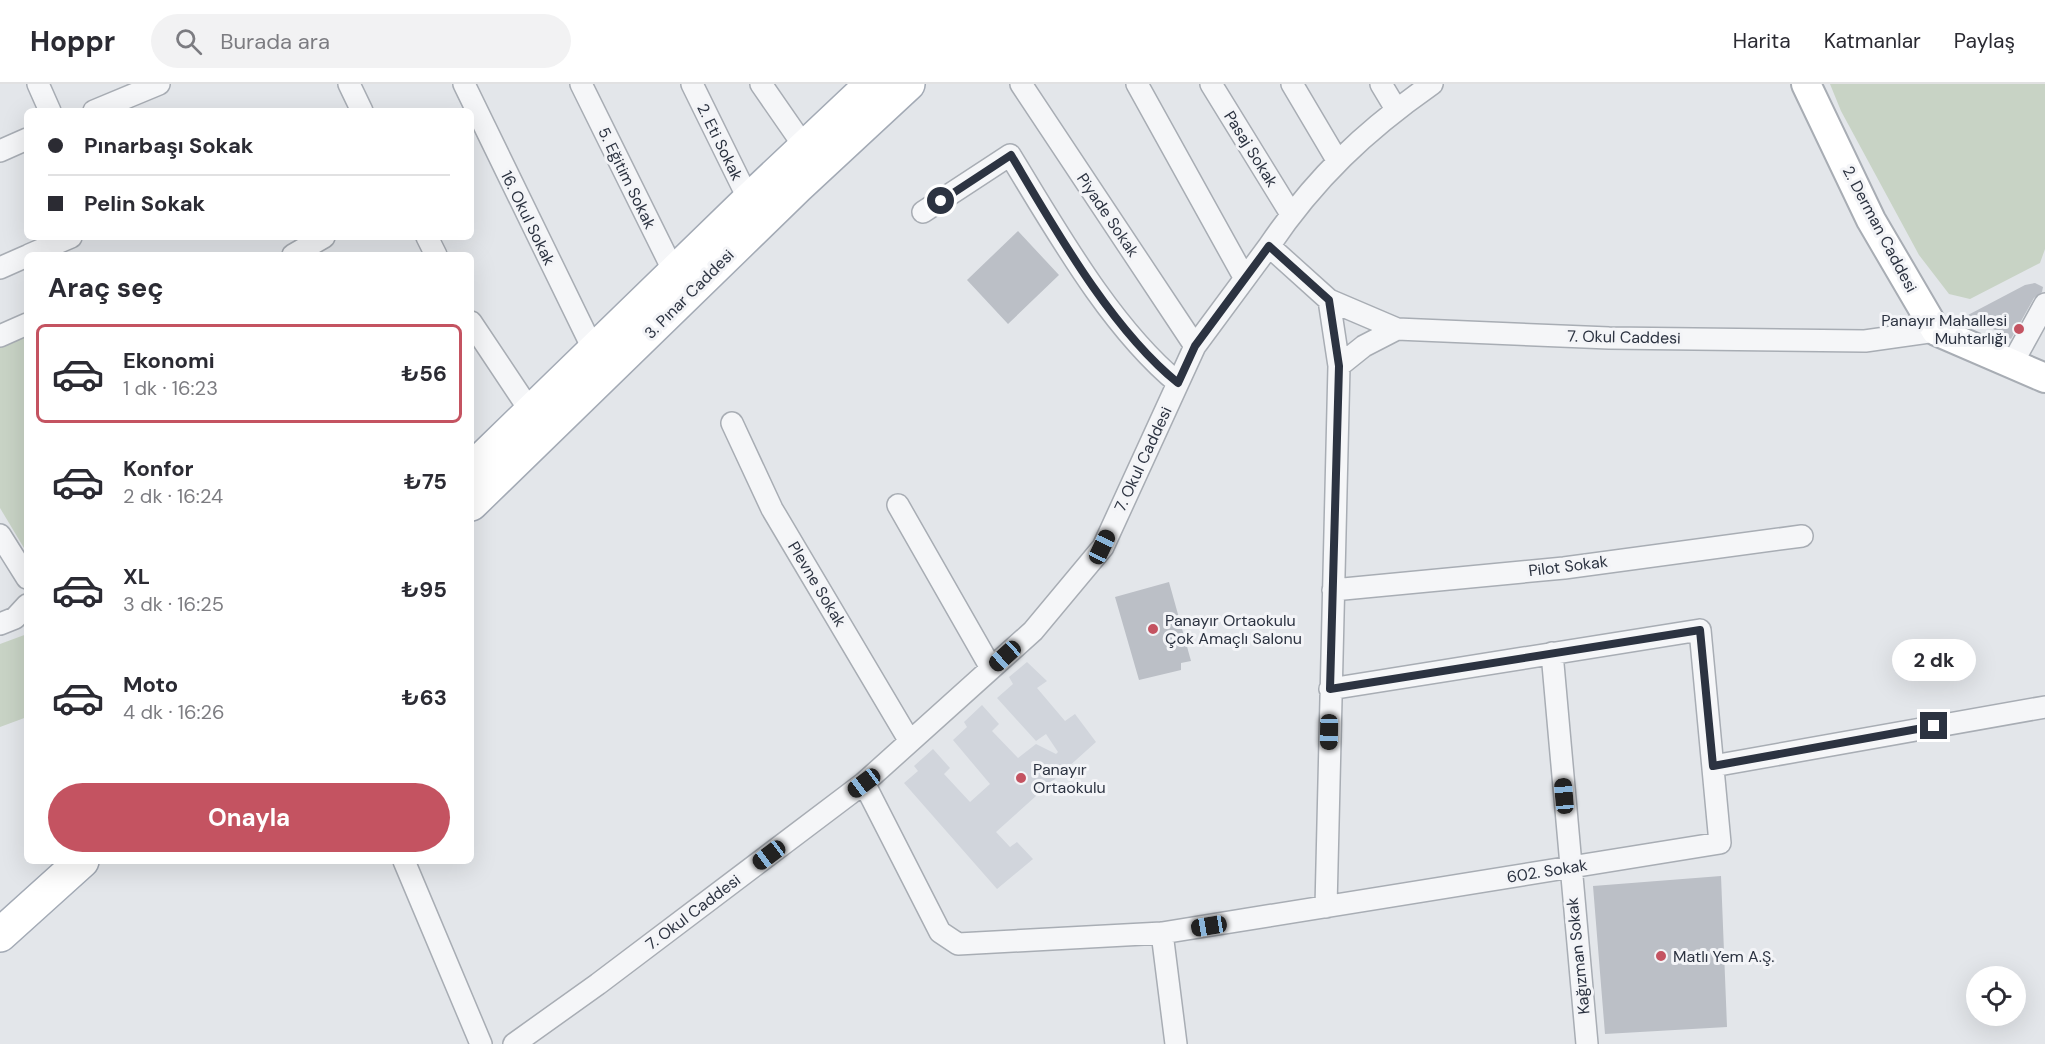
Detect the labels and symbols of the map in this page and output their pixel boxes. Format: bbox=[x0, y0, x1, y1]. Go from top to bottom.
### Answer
street label: 2. Eti Sokak bbox=[692, 100, 748, 184]
street label: Pasaj Sokak bbox=[1219, 107, 1283, 191]
street label: 5. Eğitim Sokak bbox=[593, 124, 661, 232]
street label: 2. Derman Caddesi bbox=[1838, 162, 1922, 296]
street label: 16. Okul Sokak bbox=[496, 167, 560, 269]
street label: Piyade Sokak bbox=[1072, 169, 1144, 261]
route start bbox=[927, 187, 954, 214]
street label: 3. Pınar Caddesi bbox=[640, 245, 738, 343]
place label: Panayır Mahallesi Muhtarlığı bbox=[1881, 310, 2007, 349]
marker: Panayır Mahallesi Muhtarlığı bbox=[2012, 322, 2026, 336]
street label: 7. Okul Caddesi bbox=[1567, 326, 1681, 348]
street label: 7. Okul Caddesi bbox=[1110, 403, 1176, 515]
car bbox=[1086, 527, 1118, 567]
street label: Plevne Sokak bbox=[783, 537, 851, 631]
street label: Pilot Sokak bbox=[1527, 551, 1609, 581]
place label: Panayır Ortaokulu Çok Amaçlı Salonu bbox=[1165, 610, 1302, 649]
marker: Panayır Ortaokulu Çok Amaçlı Salonu bbox=[1146, 622, 1160, 636]
car bbox=[986, 637, 1024, 675]
callout: 2 dk bbox=[1892, 639, 1976, 681]
route end bbox=[1920, 712, 1947, 739]
car bbox=[1320, 714, 1338, 750]
place label: Panayır Ortaokulu bbox=[1033, 759, 1106, 798]
car bbox=[844, 765, 884, 801]
marker: Panayır Ortaokulu bbox=[1014, 771, 1028, 785]
car bbox=[1553, 777, 1575, 815]
car bbox=[749, 837, 789, 873]
street label: 602. Sokak bbox=[1505, 854, 1589, 888]
street label: 7. Okul Caddesi bbox=[641, 869, 745, 955]
street label: Kağızman Sokak bbox=[1561, 896, 1595, 1016]
car bbox=[1190, 914, 1228, 938]
place label: Matlı Yem A.Ş. bbox=[1673, 946, 1774, 967]
marker: Matlı Yem A.Ş. bbox=[1654, 949, 1668, 963]

